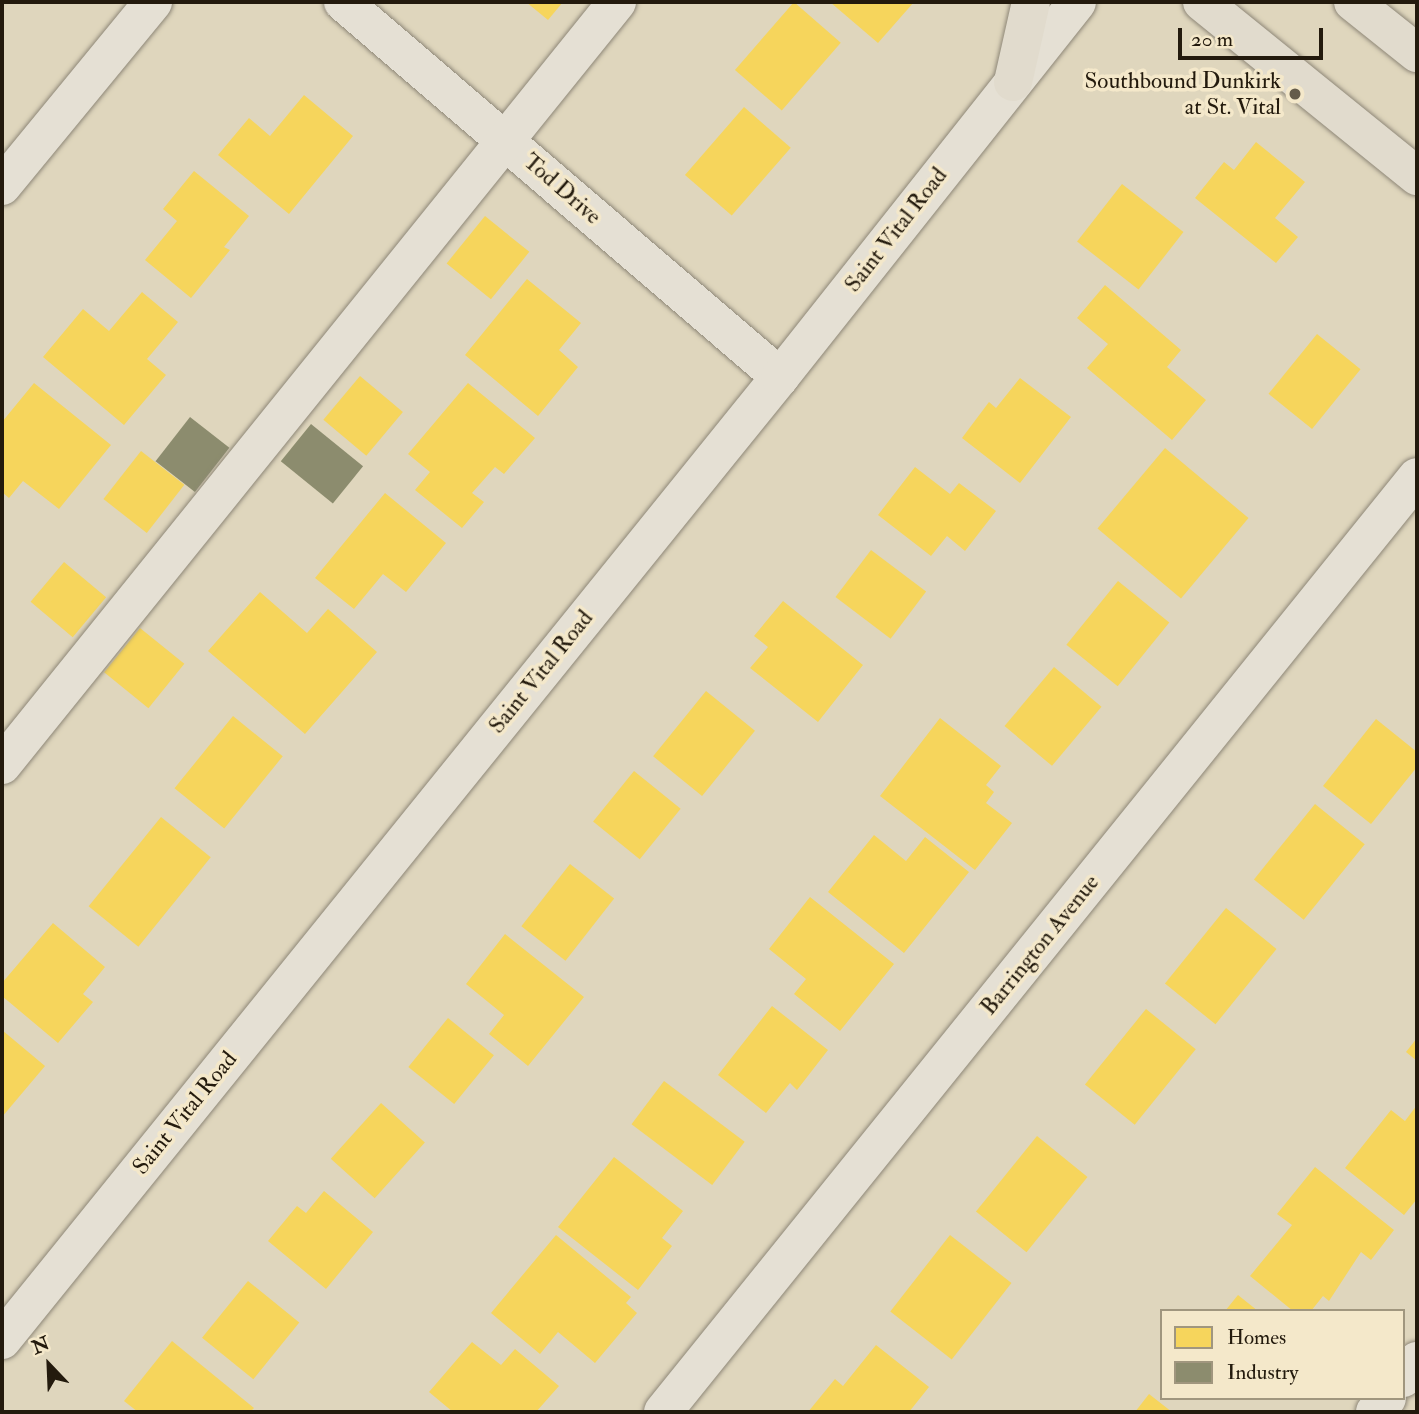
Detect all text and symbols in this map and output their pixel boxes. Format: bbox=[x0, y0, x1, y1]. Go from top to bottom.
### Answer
scale bar bbox=[1181, 14, 1326, 58]
text: 20 m bbox=[1191, 26, 1233, 53]
place label: Southbound Dunkirk at St. Vital bbox=[1085, 67, 1281, 121]
marker: Southbound Dunkirk at St. Vital bbox=[1287, 86, 1303, 102]
street label: Tod Drive bbox=[517, 148, 607, 230]
street label: Saint Vital Road bbox=[839, 162, 953, 298]
street label: Saint Vital Road bbox=[483, 605, 599, 739]
street label: Barrington Avenue bbox=[975, 869, 1105, 1021]
street label: Saint Vital Road bbox=[127, 1046, 243, 1180]
legend bbox=[1160, 1309, 1405, 1400]
text: Homes bbox=[1227, 1324, 1286, 1351]
north arrow bbox=[14, 1330, 84, 1400]
text: N bbox=[28, 1331, 53, 1360]
text: Industry bbox=[1227, 1359, 1299, 1386]

